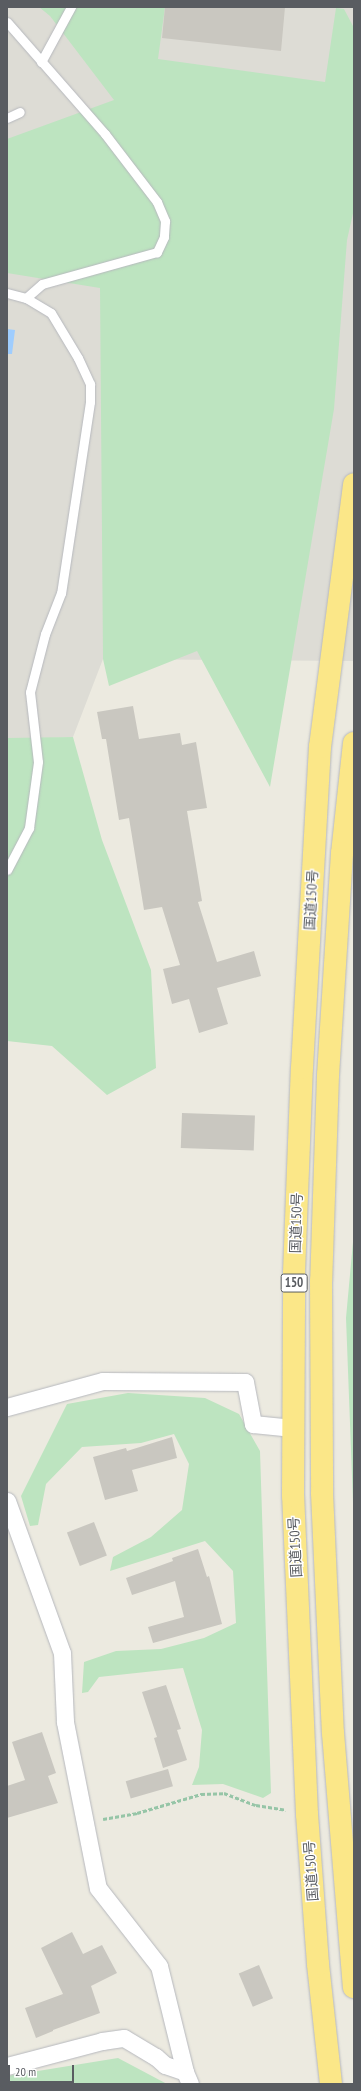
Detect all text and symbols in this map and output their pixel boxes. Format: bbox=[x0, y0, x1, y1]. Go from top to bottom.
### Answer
street label: 国道150号 bbox=[301, 869, 321, 931]
street label: 国道150号 bbox=[287, 1192, 305, 1254]
road number: 150 bbox=[280, 1272, 308, 1294]
street label: 国道150号 bbox=[285, 1516, 305, 1578]
street label: 国道150号 bbox=[300, 1840, 322, 1902]
scale bar bbox=[10, 2057, 76, 2083]
text: 20 m bbox=[15, 2064, 36, 2079]

